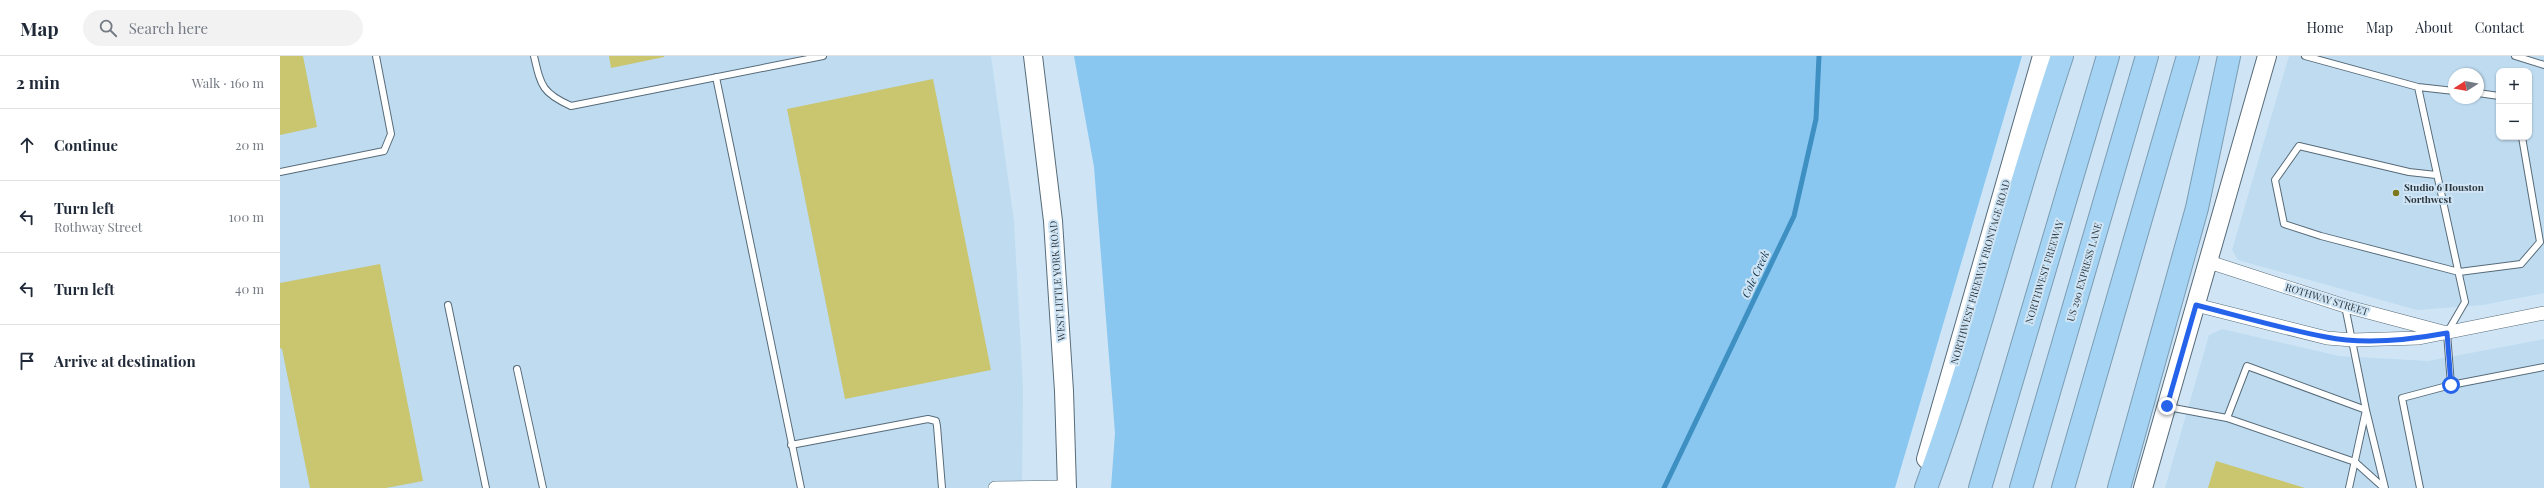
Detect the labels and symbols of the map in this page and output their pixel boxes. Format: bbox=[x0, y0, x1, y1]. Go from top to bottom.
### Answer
north arrow bbox=[2448, 68, 2484, 104]
street label: NORTHWEST FREEWAY FRONTAGE ROAD bbox=[1947, 178, 2013, 366]
place label: Studio 6 Houston Northwest bbox=[2404, 180, 2485, 206]
marker: Studio 6 Houston Northwest bbox=[2391, 188, 2401, 198]
street label: NORTHWEST FREEWAY bbox=[2022, 218, 2067, 326]
street label: WEST LITTLE YORK ROAD bbox=[1046, 220, 1068, 343]
street label: US 290 EXPRESS LANE bbox=[2063, 221, 2105, 323]
water label: Cole Creek bbox=[1738, 248, 1773, 300]
street label: ROTHWAY STREET bbox=[2284, 280, 2370, 318]
route start bbox=[2442, 376, 2460, 394]
route end bbox=[2158, 397, 2176, 415]

